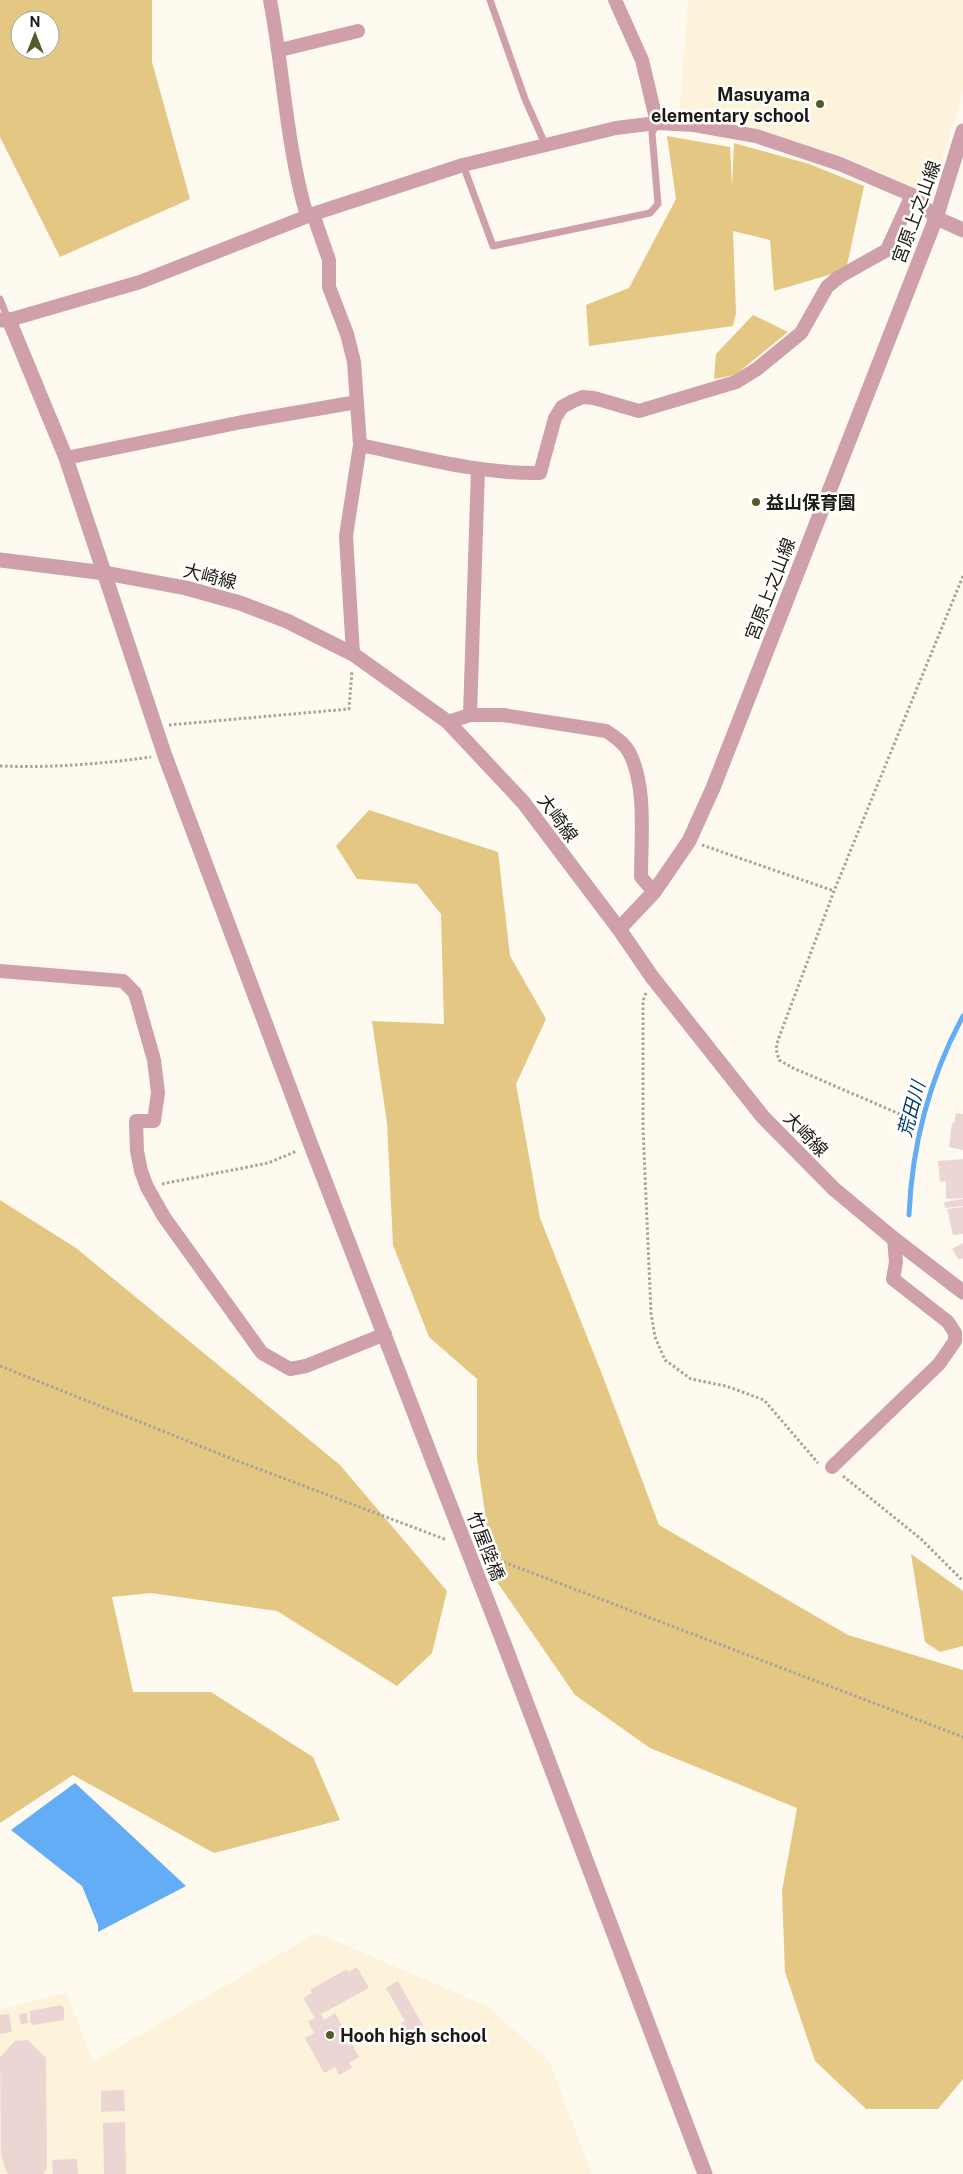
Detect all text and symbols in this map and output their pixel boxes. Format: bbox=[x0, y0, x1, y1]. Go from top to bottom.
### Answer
north arrow bbox=[10, 10, 60, 60]
text: N bbox=[30, 14, 40, 30]
place label: Masuyama elementary school bbox=[651, 84, 810, 126]
marker: Masuyama elementary school bbox=[814, 98, 826, 110]
street label: 宮原上之山線 bbox=[888, 158, 944, 266]
place label: 益山保育園 bbox=[766, 492, 856, 513]
marker: 益山保育園 bbox=[750, 496, 762, 508]
street label: 宮原上之山線 bbox=[741, 535, 799, 643]
street label: 大崎線 bbox=[181, 559, 239, 593]
street label: 大崎線 bbox=[534, 790, 582, 846]
water label: 荒田川 bbox=[893, 1077, 930, 1139]
street label: 大崎線 bbox=[780, 1107, 832, 1161]
street label: 竹屋陸橋 bbox=[463, 1509, 509, 1583]
place label: Hooh high school bbox=[340, 2025, 487, 2046]
marker: Hooh high school bbox=[324, 2029, 336, 2041]

